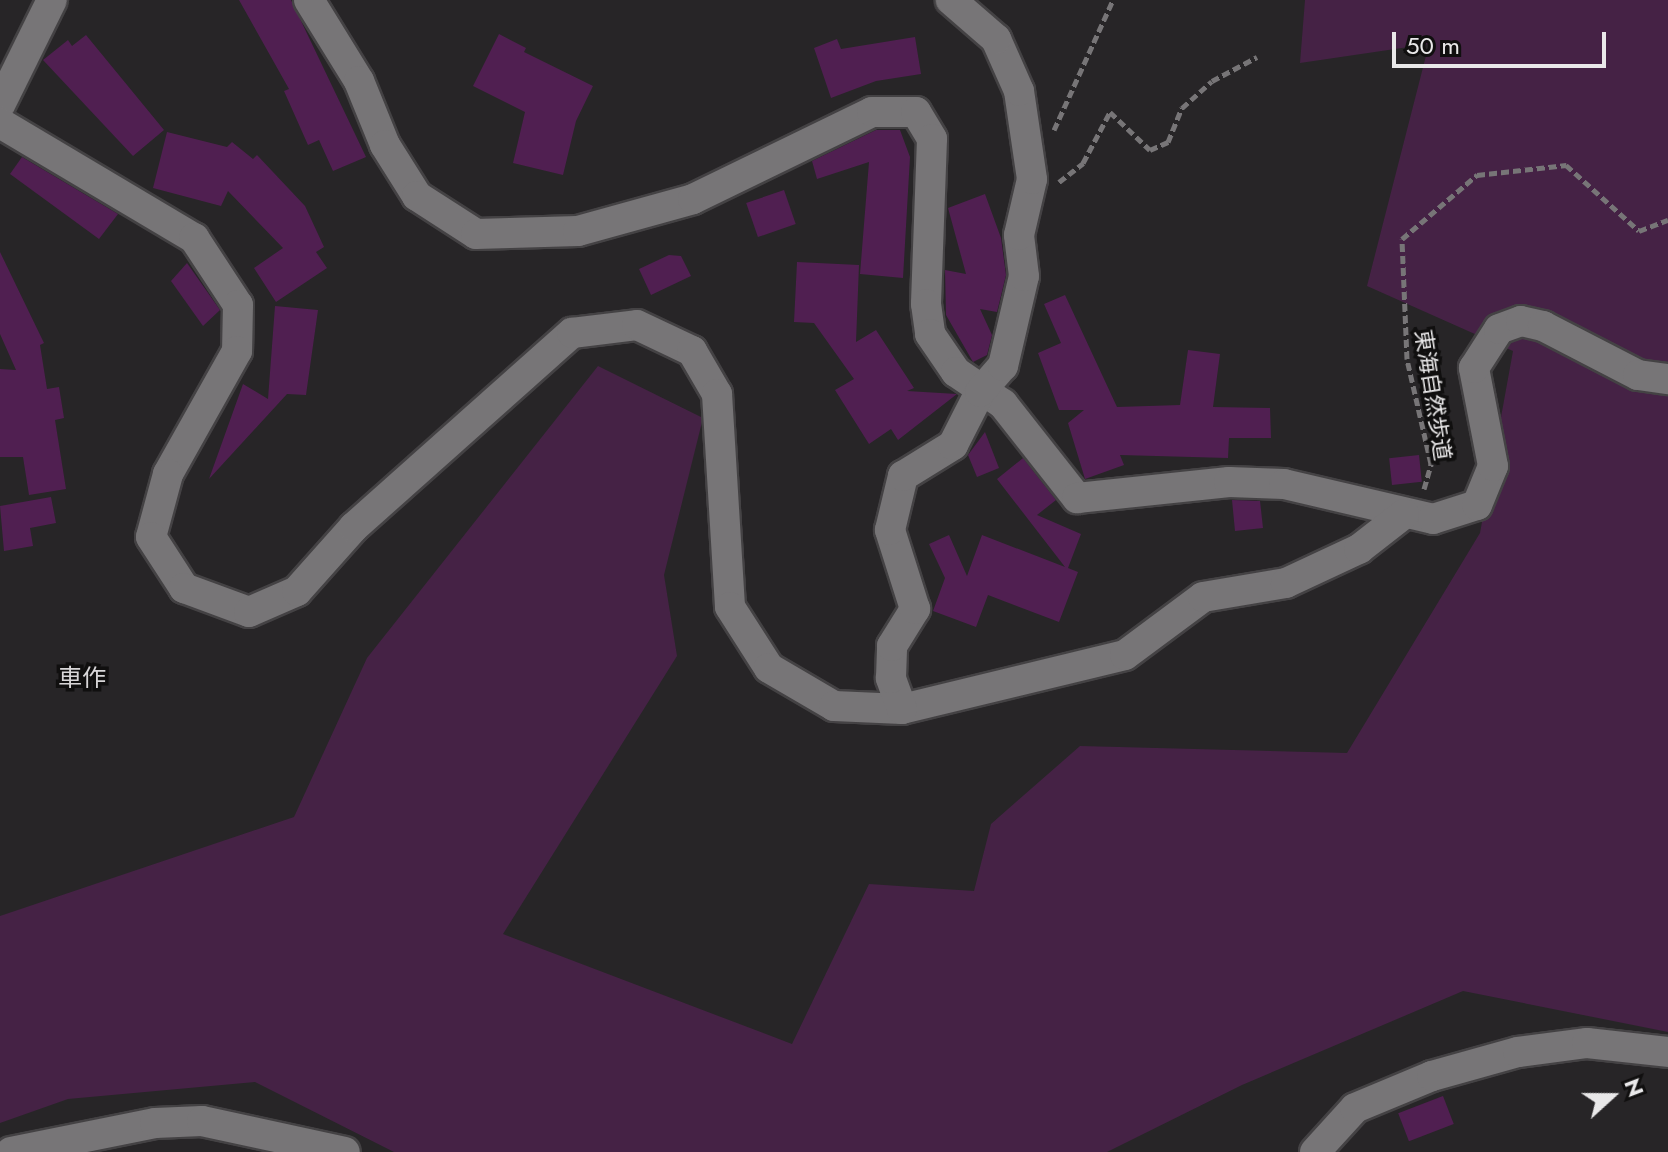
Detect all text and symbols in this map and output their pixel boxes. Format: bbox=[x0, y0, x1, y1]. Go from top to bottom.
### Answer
scale bar bbox=[1396, 16, 1610, 66]
text: 50 m bbox=[1406, 28, 1460, 63]
street label: 東海自然歩道 bbox=[1410, 328, 1456, 462]
district label: 車作 bbox=[58, 664, 106, 692]
north arrow bbox=[1572, 1056, 1652, 1136]
text: N bbox=[1616, 1074, 1652, 1101]

